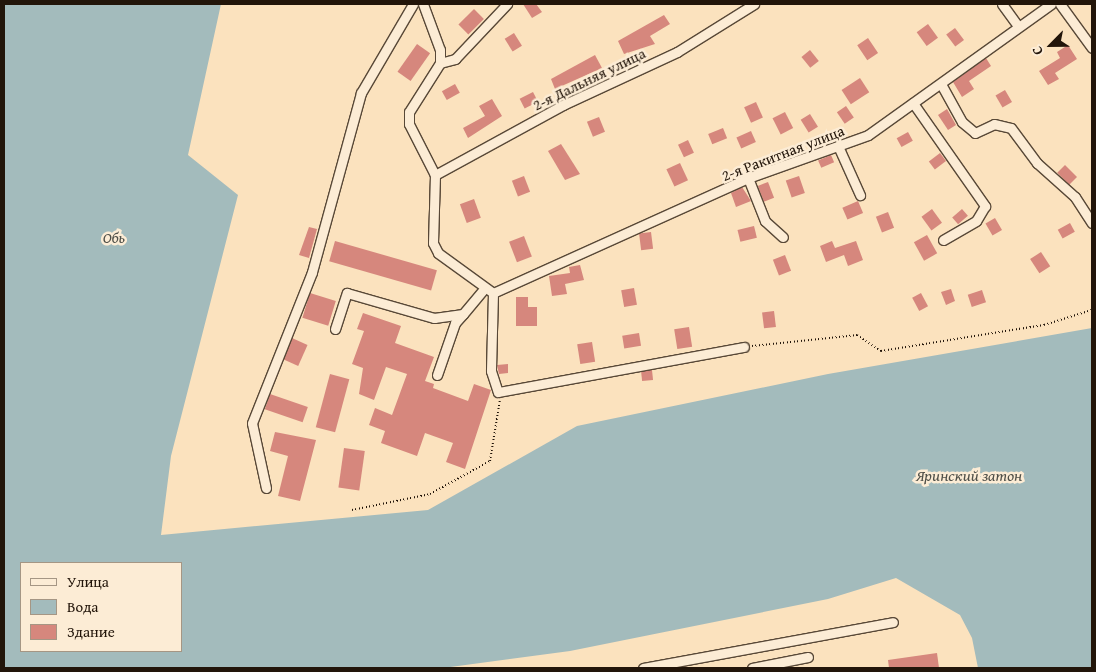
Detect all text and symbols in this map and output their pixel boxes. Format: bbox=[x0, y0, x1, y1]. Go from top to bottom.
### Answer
north arrow bbox=[1026, 20, 1076, 70]
text: С bbox=[1026, 43, 1048, 58]
street label: 2-я Дальняя улица bbox=[530, 44, 648, 114]
street label: 2-я Ракитная улица bbox=[719, 121, 847, 185]
water label: Обь bbox=[103, 227, 125, 247]
water label: Яринский затон bbox=[916, 465, 1022, 485]
legend bbox=[20, 562, 182, 652]
text: Улица bbox=[67, 571, 109, 592]
text: Вода bbox=[67, 596, 98, 617]
text: Здание bbox=[67, 621, 115, 642]

